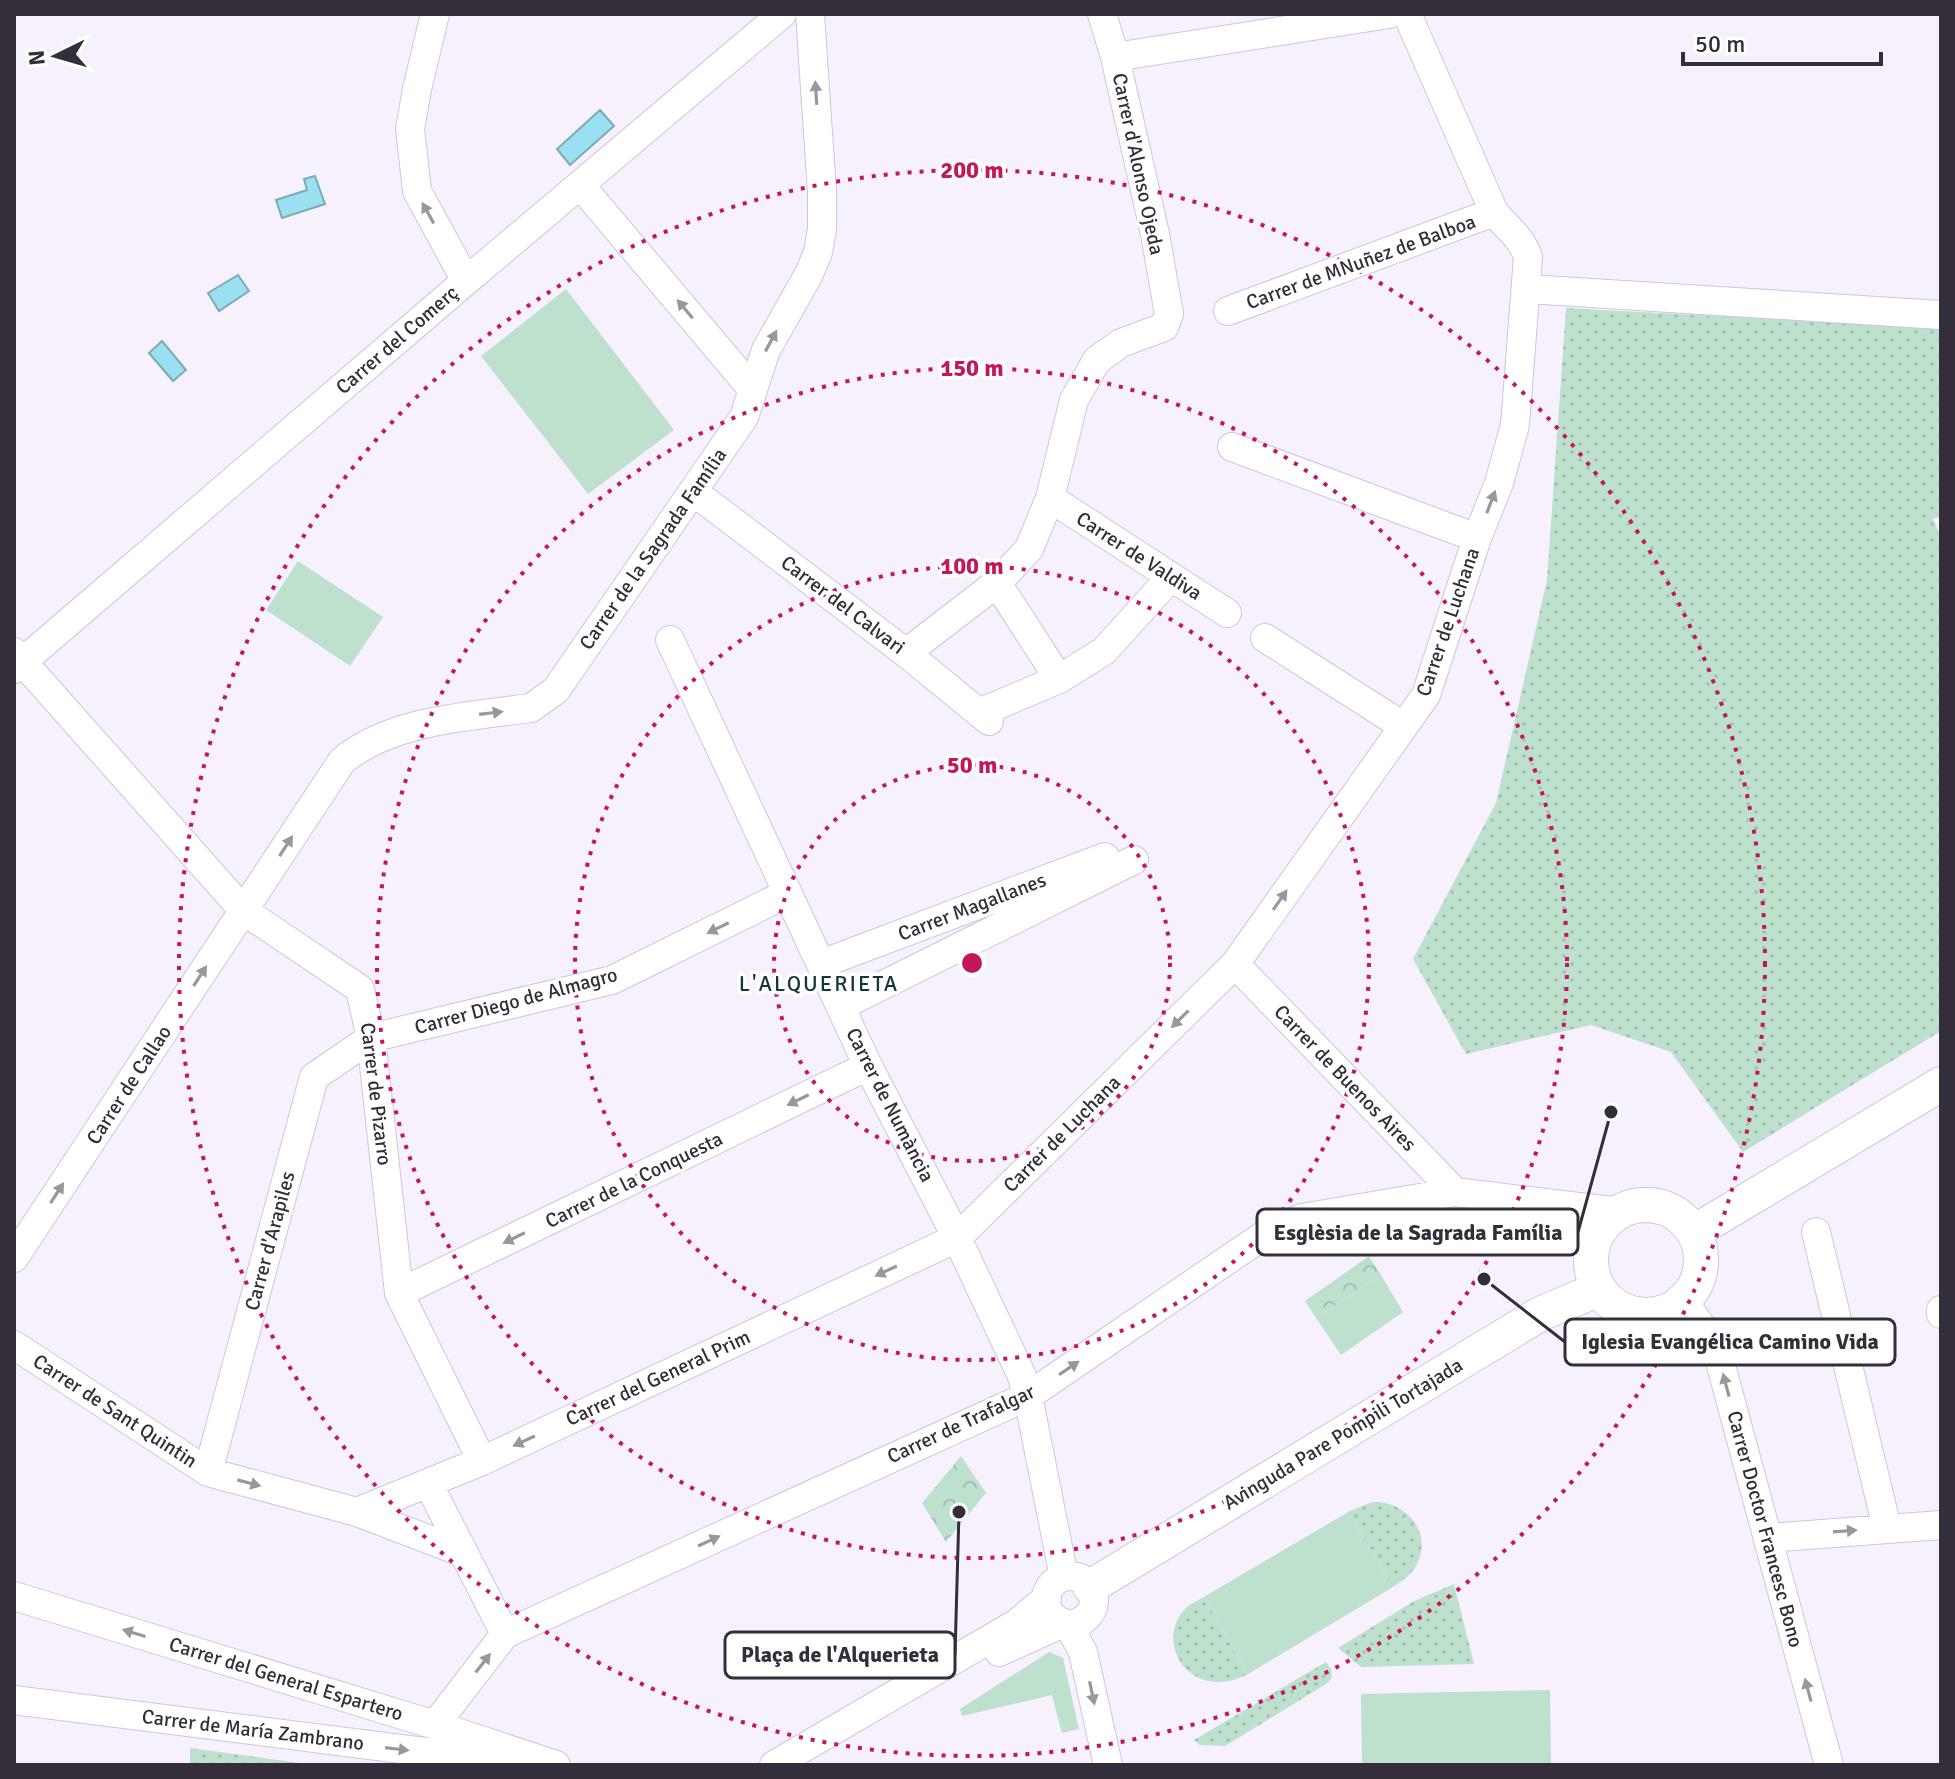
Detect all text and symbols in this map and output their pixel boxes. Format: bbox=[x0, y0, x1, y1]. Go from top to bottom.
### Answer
north arrow bbox=[16, 16, 96, 96]
scale bar bbox=[1683, 16, 1881, 66]
text: 50 m bbox=[1695, 29, 1745, 59]
text: N bbox=[22, 49, 51, 67]
street label: Carrer d'Alonso Ojeda bbox=[1107, 71, 1169, 257]
one-way arrow bbox=[809, 80, 822, 105]
text: 200 m bbox=[940, 155, 1004, 185]
one-way arrow bbox=[422, 201, 435, 224]
street label: Carrer de MNuñez de Balboa bbox=[1243, 209, 1479, 315]
street label: Carrer del Comerç bbox=[331, 280, 463, 400]
one-way arrow bbox=[677, 299, 694, 319]
one-way arrow bbox=[764, 330, 778, 352]
text: 150 m bbox=[940, 353, 1004, 383]
street label: Carrer de la Sagrada Família bbox=[574, 443, 732, 655]
one-way arrow bbox=[1485, 490, 1498, 514]
street label: Carrer de Valdiva bbox=[1071, 506, 1207, 606]
street label: Carrer de Luchana bbox=[1411, 544, 1485, 700]
street label: Carrer del Calvari bbox=[776, 550, 910, 660]
text: 100 m bbox=[940, 551, 1004, 581]
one-way arrow bbox=[479, 707, 504, 720]
text: 50 m bbox=[947, 750, 997, 780]
one-way arrow bbox=[279, 835, 293, 857]
street label: Carrer Magallanes bbox=[894, 867, 1050, 947]
one-way arrow bbox=[1272, 889, 1288, 911]
one-way arrow bbox=[707, 921, 730, 934]
centre of rings bbox=[958, 949, 986, 977]
street label: Carrer Diego de Almagro bbox=[412, 962, 620, 1040]
one-way arrow bbox=[193, 966, 208, 987]
district label: L'ALQUERIETA bbox=[739, 970, 899, 997]
street label: Carrer de Buenos Aires bbox=[1269, 1000, 1422, 1157]
one-way arrow bbox=[1171, 1009, 1190, 1027]
street label: Carrer de Callao bbox=[81, 1021, 177, 1149]
street label: Carrer de Pizarro bbox=[355, 1021, 397, 1167]
street label: Carrer de Numància bbox=[840, 1024, 940, 1186]
street label: Carrer de Luchana bbox=[998, 1070, 1126, 1198]
one-way arrow bbox=[787, 1093, 810, 1107]
street label: Carrer de la Conquesta bbox=[541, 1126, 727, 1234]
street label: Carrer d'Arapiles bbox=[239, 1168, 301, 1313]
one-way arrow bbox=[49, 1183, 64, 1204]
callout: Esglèsia de la Sagrada Família bbox=[1257, 1209, 1578, 1255]
text: Esglèsia de la Sagrada Família bbox=[1274, 1219, 1562, 1246]
one-way arrow bbox=[502, 1231, 525, 1245]
one-way arrow bbox=[875, 1264, 898, 1278]
callout: Iglesia Evangélica Camino Vida bbox=[1565, 1319, 1895, 1365]
street label: Carrer del General Prim bbox=[562, 1324, 754, 1432]
text: Iglesia Evangélica Camino Vida bbox=[1581, 1328, 1879, 1355]
street label: Carrer de Sant Quintin bbox=[28, 1349, 202, 1473]
street label: Avinguda Pare Pompili Tortajada bbox=[1219, 1353, 1467, 1515]
one-way arrow bbox=[1058, 1361, 1079, 1376]
one-way arrow bbox=[1719, 1372, 1732, 1396]
street label: Carrer de Trafalgar bbox=[883, 1379, 1039, 1469]
street label: Carrer Doctor Francesc Bono bbox=[1721, 1408, 1809, 1650]
one-way arrow bbox=[512, 1434, 536, 1448]
one-way arrow bbox=[236, 1477, 261, 1489]
one-way arrow bbox=[1833, 1524, 1858, 1537]
one-way arrow bbox=[697, 1535, 721, 1548]
one-way arrow bbox=[122, 1626, 146, 1639]
street label: Carrer del General Espartero bbox=[166, 1631, 406, 1727]
callout: Plaça de l'Alquerieta bbox=[725, 1632, 955, 1678]
text: Plaça de l'Alquerieta bbox=[741, 1641, 939, 1668]
one-way arrow bbox=[475, 1653, 491, 1673]
one-way arrow bbox=[1802, 1677, 1814, 1702]
one-way arrow bbox=[1086, 1681, 1099, 1706]
street label: Carrer de María Zambrano bbox=[141, 1704, 365, 1756]
one-way arrow bbox=[385, 1742, 410, 1755]

